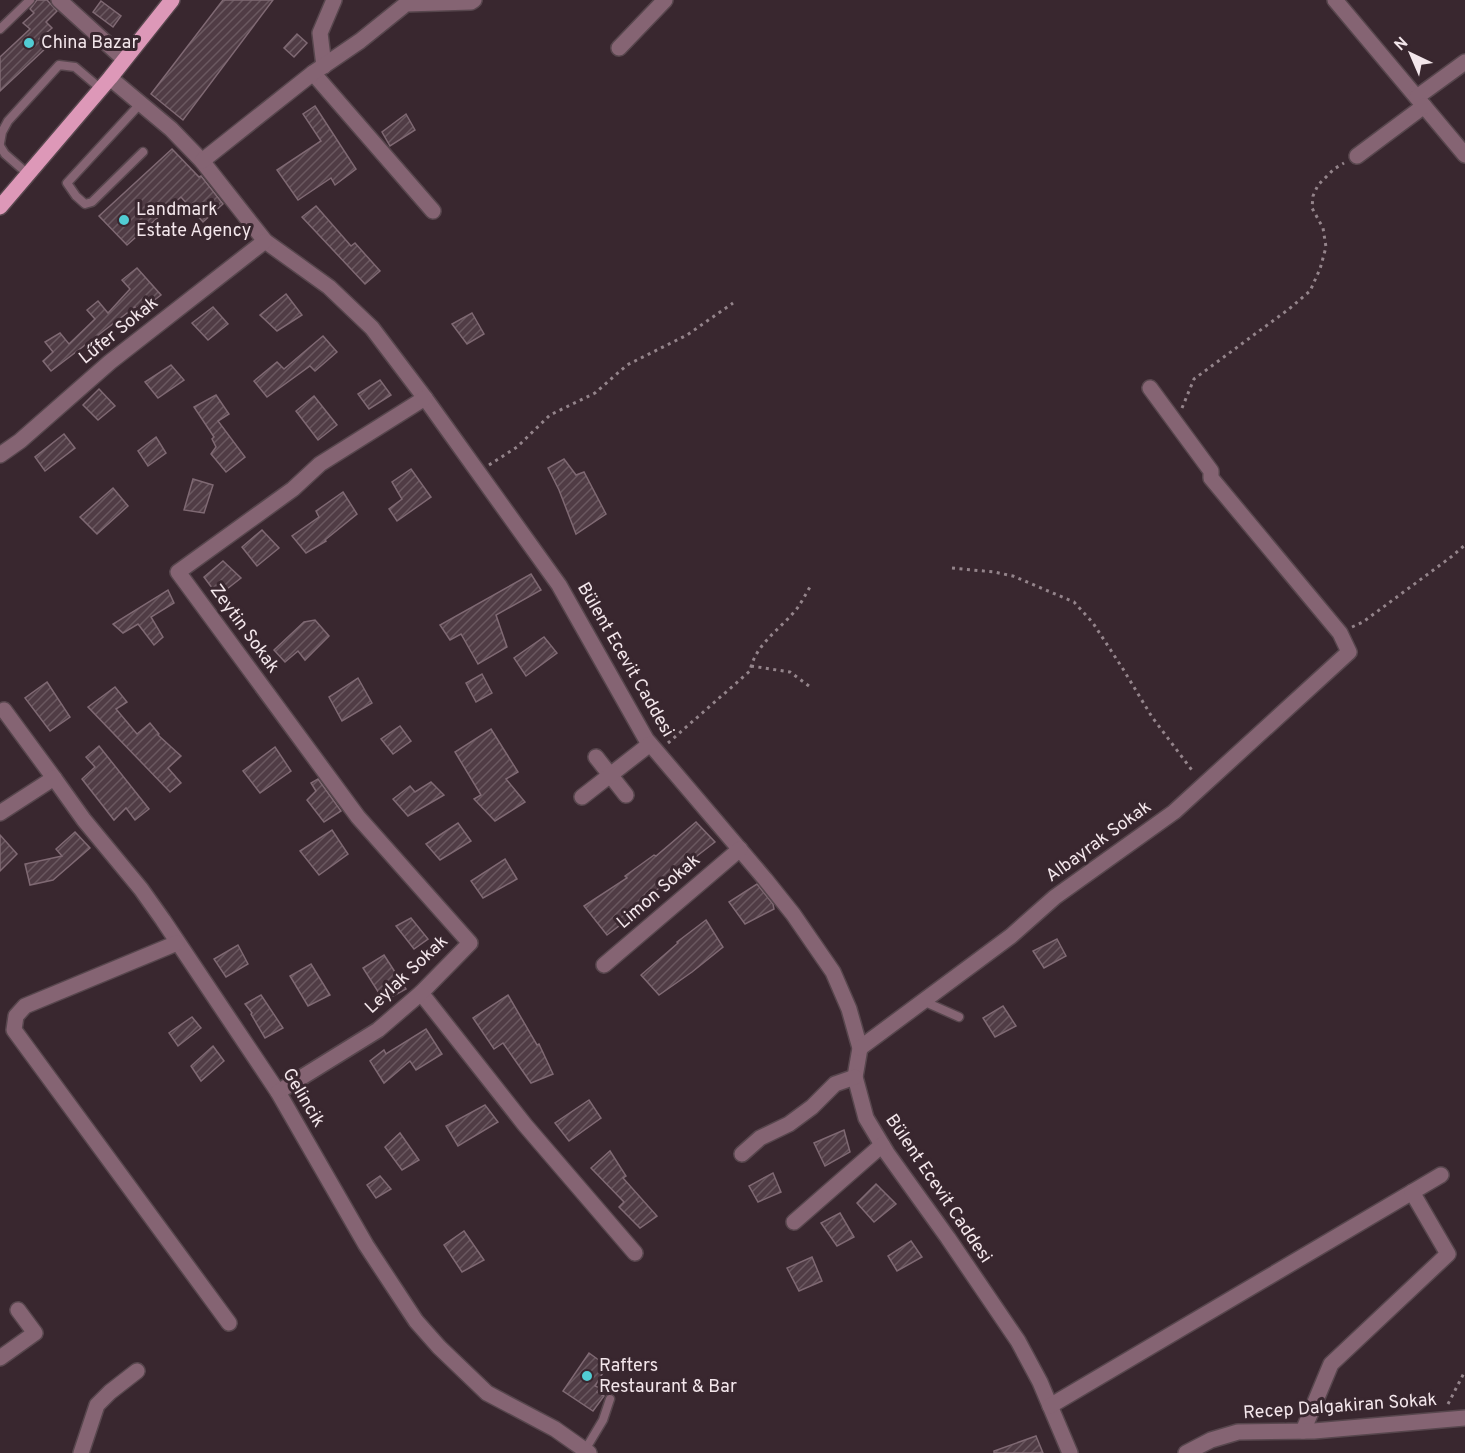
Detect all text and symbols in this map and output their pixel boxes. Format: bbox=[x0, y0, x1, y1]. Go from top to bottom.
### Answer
north arrow bbox=[1381, 24, 1441, 84]
place label: China Bazar bbox=[41, 32, 139, 55]
text: N bbox=[1391, 33, 1413, 56]
marker: China Bazar bbox=[22, 36, 36, 50]
place label: Landmark Estate Agency bbox=[136, 199, 251, 243]
marker: Landmark Estate Agency bbox=[117, 213, 131, 227]
street label: Lűfer Sokak bbox=[75, 292, 163, 370]
street label: Bülent Ecevit Caddesi bbox=[571, 578, 679, 742]
street label: Zeytin Sokak bbox=[204, 580, 284, 678]
street label: Albayrak Sokak bbox=[1042, 796, 1156, 888]
street label: Limon Sokak bbox=[613, 849, 705, 935]
street label: Leylak Sokak bbox=[361, 931, 453, 1019]
street label: Gelincik bbox=[276, 1064, 330, 1132]
street label: Bülent Ecevit Caddesi bbox=[880, 1110, 996, 1268]
place label: Rafters Restaurant & Bar bbox=[599, 1355, 737, 1399]
marker: Rafters Restaurant & Bar bbox=[580, 1369, 594, 1383]
street label: Recep Dalgakiran Sokak bbox=[1242, 1389, 1438, 1425]

